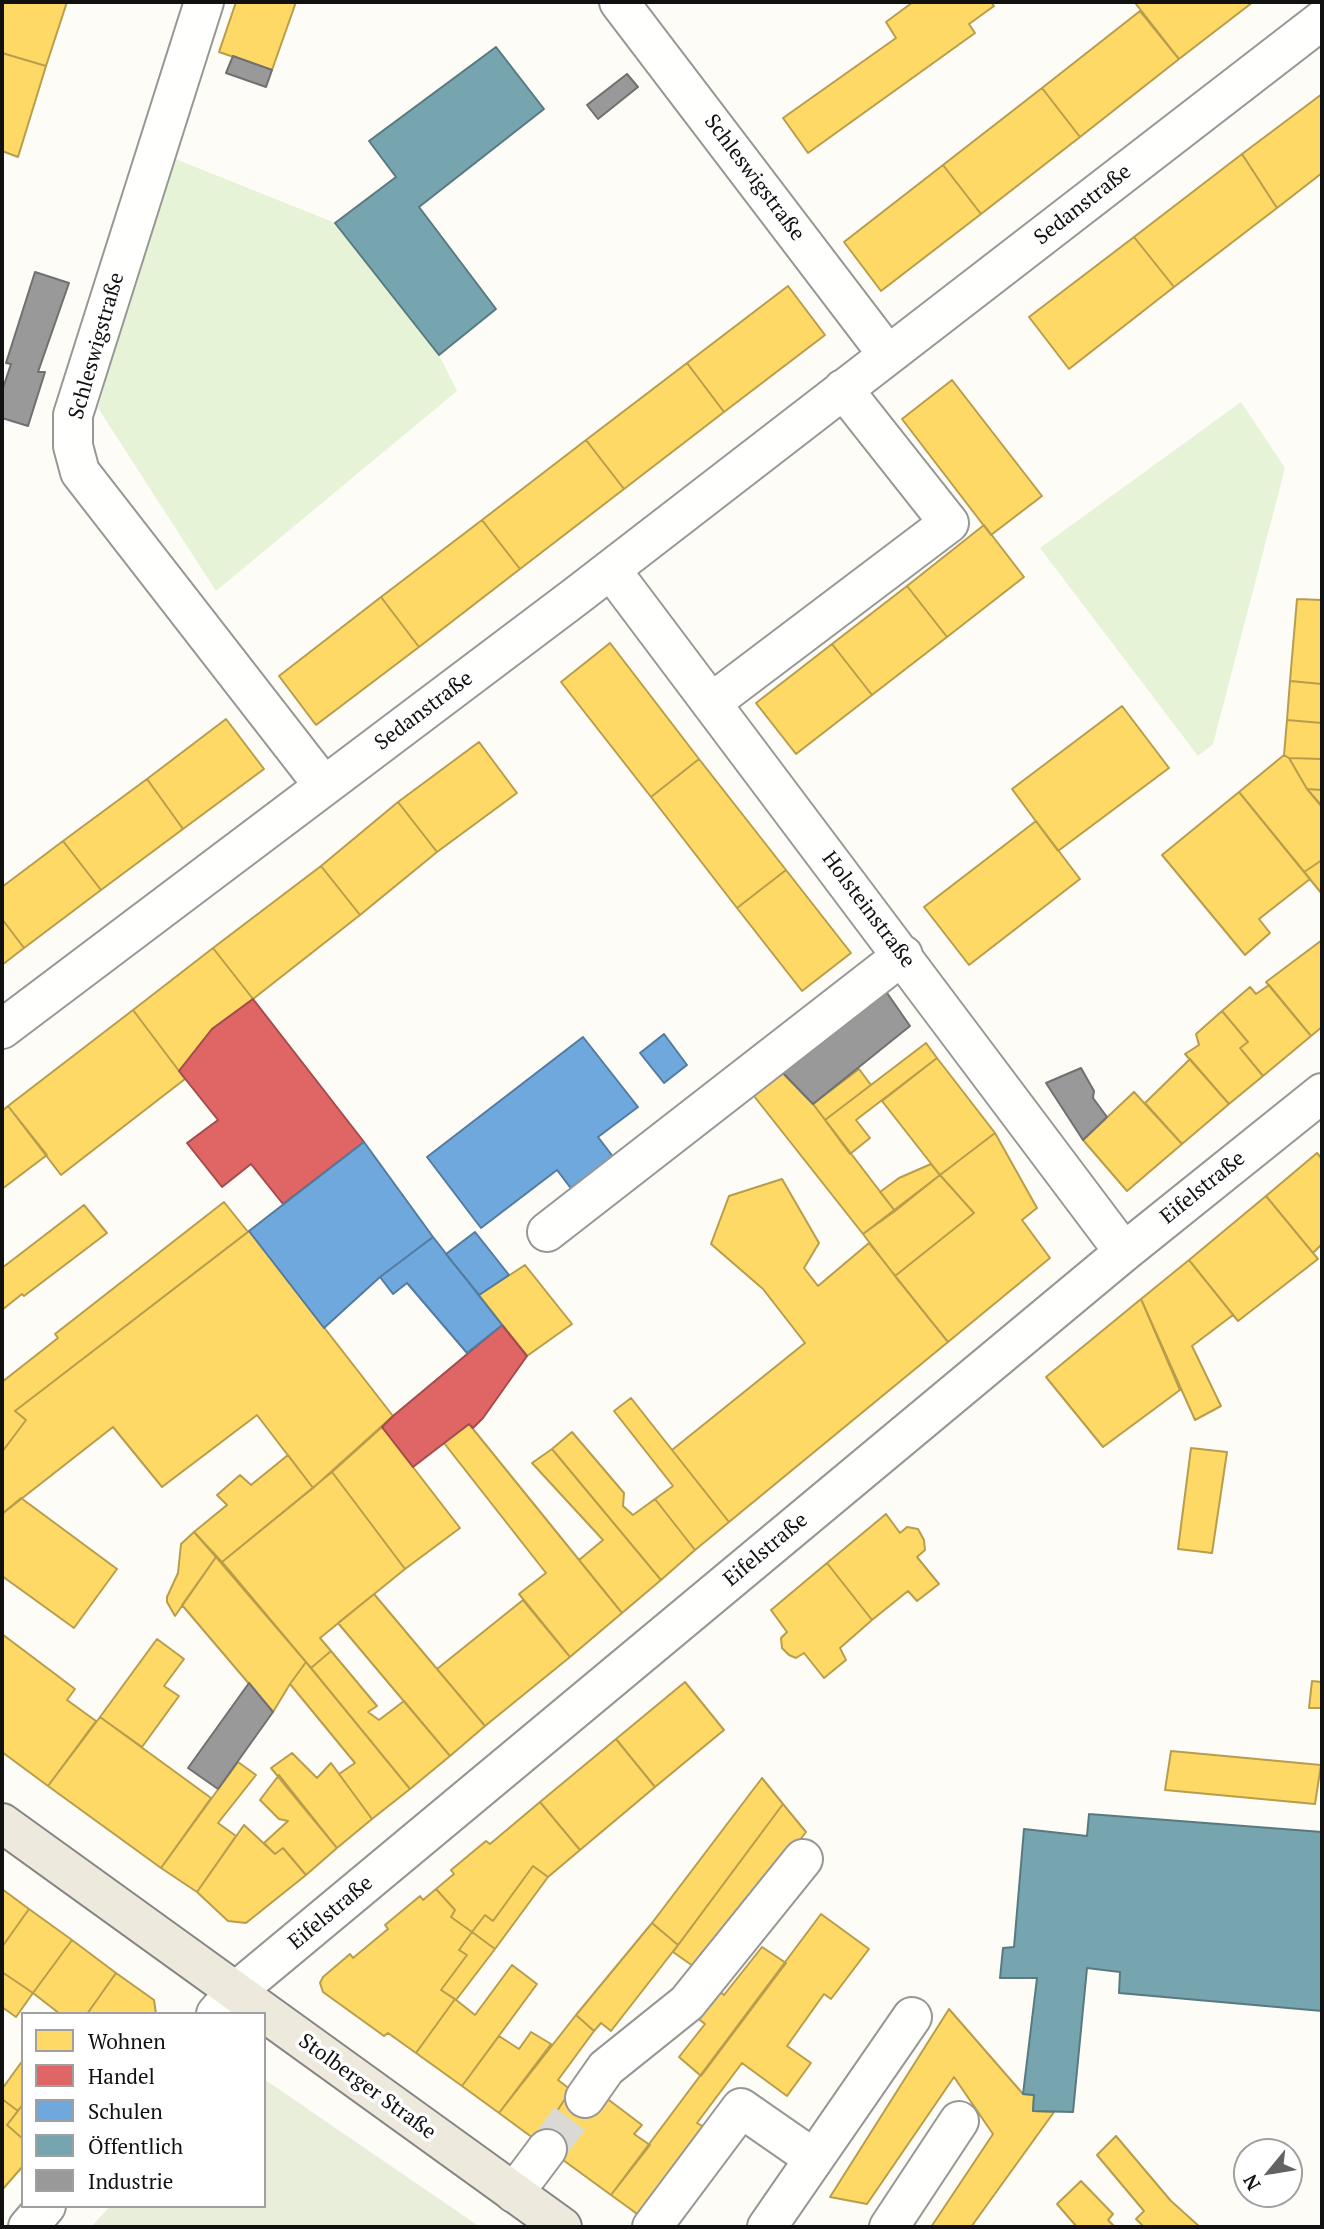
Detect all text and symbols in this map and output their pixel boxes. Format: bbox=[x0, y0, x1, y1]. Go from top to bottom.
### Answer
street label: Schleswigstraße bbox=[698, 110, 810, 246]
street label: Sedanstraße bbox=[1030, 159, 1136, 251]
street label: Schleswigstraße bbox=[64, 270, 130, 422]
street label: Sedanstraße bbox=[370, 666, 478, 756]
street label: Holsteinstraße bbox=[816, 847, 920, 973]
street label: Eifelstraße bbox=[1156, 1146, 1250, 1230]
street label: Eifelstraße bbox=[719, 1508, 813, 1592]
street label: Eifelstraße bbox=[284, 1871, 378, 1955]
legend bbox=[21, 2012, 266, 2208]
text: Wohnen bbox=[88, 2027, 166, 2055]
street label: Stolberger Straße bbox=[293, 2029, 441, 2145]
text: Handel bbox=[88, 2062, 155, 2090]
text: Schulen bbox=[88, 2097, 163, 2125]
text: Öffentlich bbox=[88, 2132, 183, 2160]
north arrow bbox=[1233, 2138, 1303, 2208]
text: Industrie bbox=[88, 2167, 173, 2195]
text: N bbox=[1237, 2170, 1266, 2195]

